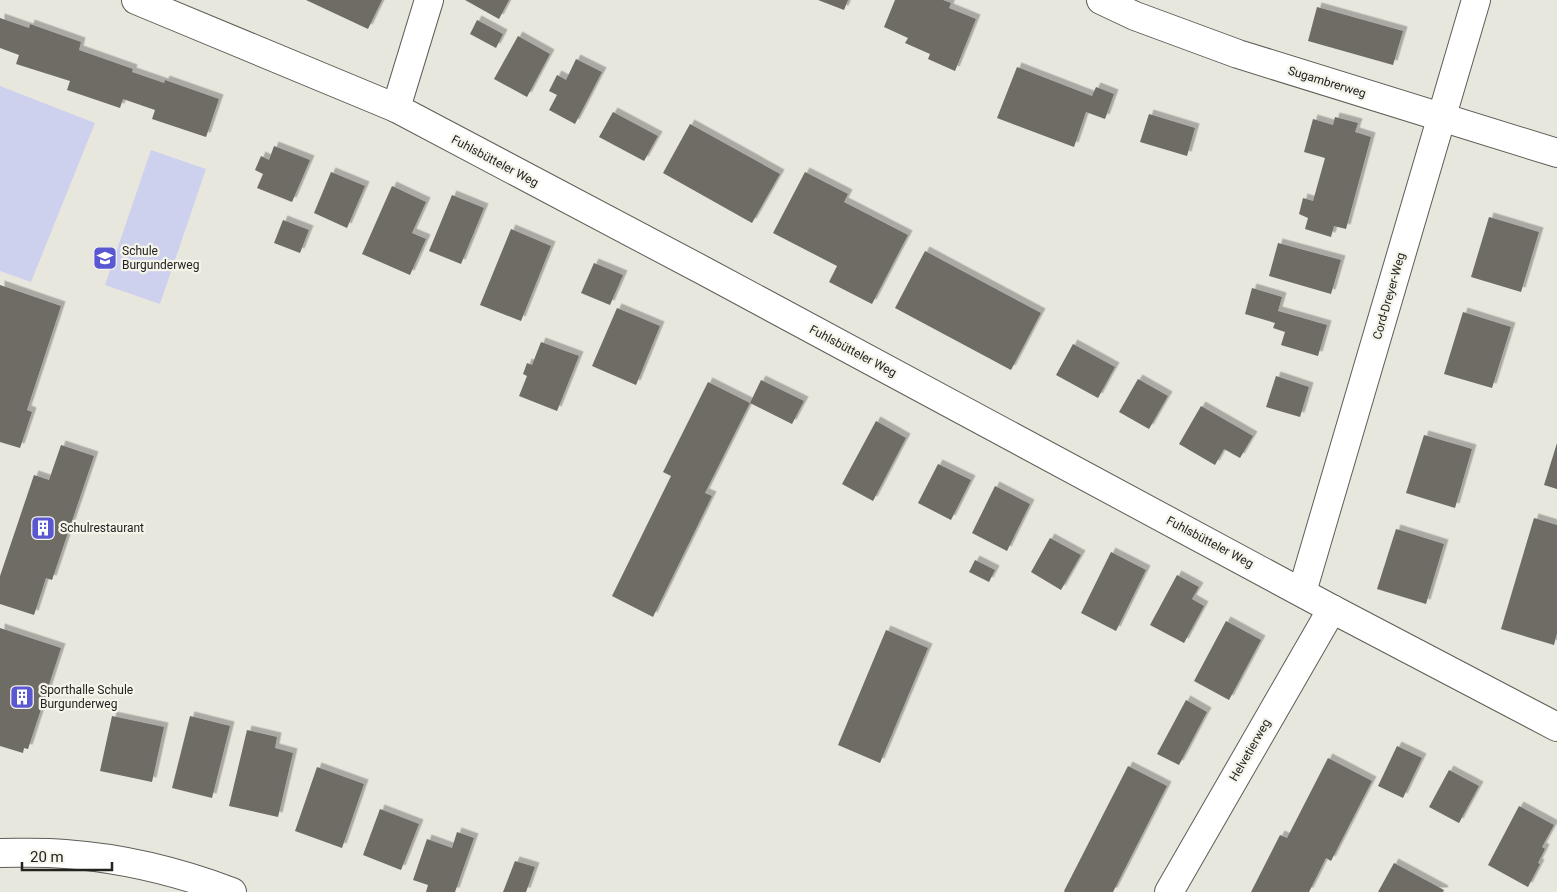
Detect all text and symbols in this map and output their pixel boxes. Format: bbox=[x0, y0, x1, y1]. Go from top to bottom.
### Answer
street label: Sugambrerweg bbox=[1286, 63, 1368, 101]
street label: Fuhlsbütteler Weg bbox=[449, 132, 541, 190]
place label: Schule Burgunderweg bbox=[122, 244, 199, 272]
school or university icon: Schule Burgunderweg bbox=[92, 245, 118, 271]
street label: Cord-Dreyer-Weg bbox=[1370, 251, 1408, 341]
street label: Fuhlsbütteler Weg bbox=[807, 322, 899, 380]
street label: Fuhlsbütteler Weg bbox=[1164, 513, 1256, 571]
building icon: Schulrestaurant bbox=[30, 515, 56, 541]
place label: Schulrestaurant bbox=[60, 521, 144, 535]
place label: Sporthalle Schule Burgunderweg bbox=[40, 683, 133, 711]
building icon: Sporthalle Schule Burgunderweg bbox=[9, 684, 35, 710]
street label: Helvetierweg bbox=[1227, 716, 1273, 784]
scale bar bbox=[22, 840, 112, 872]
text: 20 m bbox=[30, 848, 64, 866]

